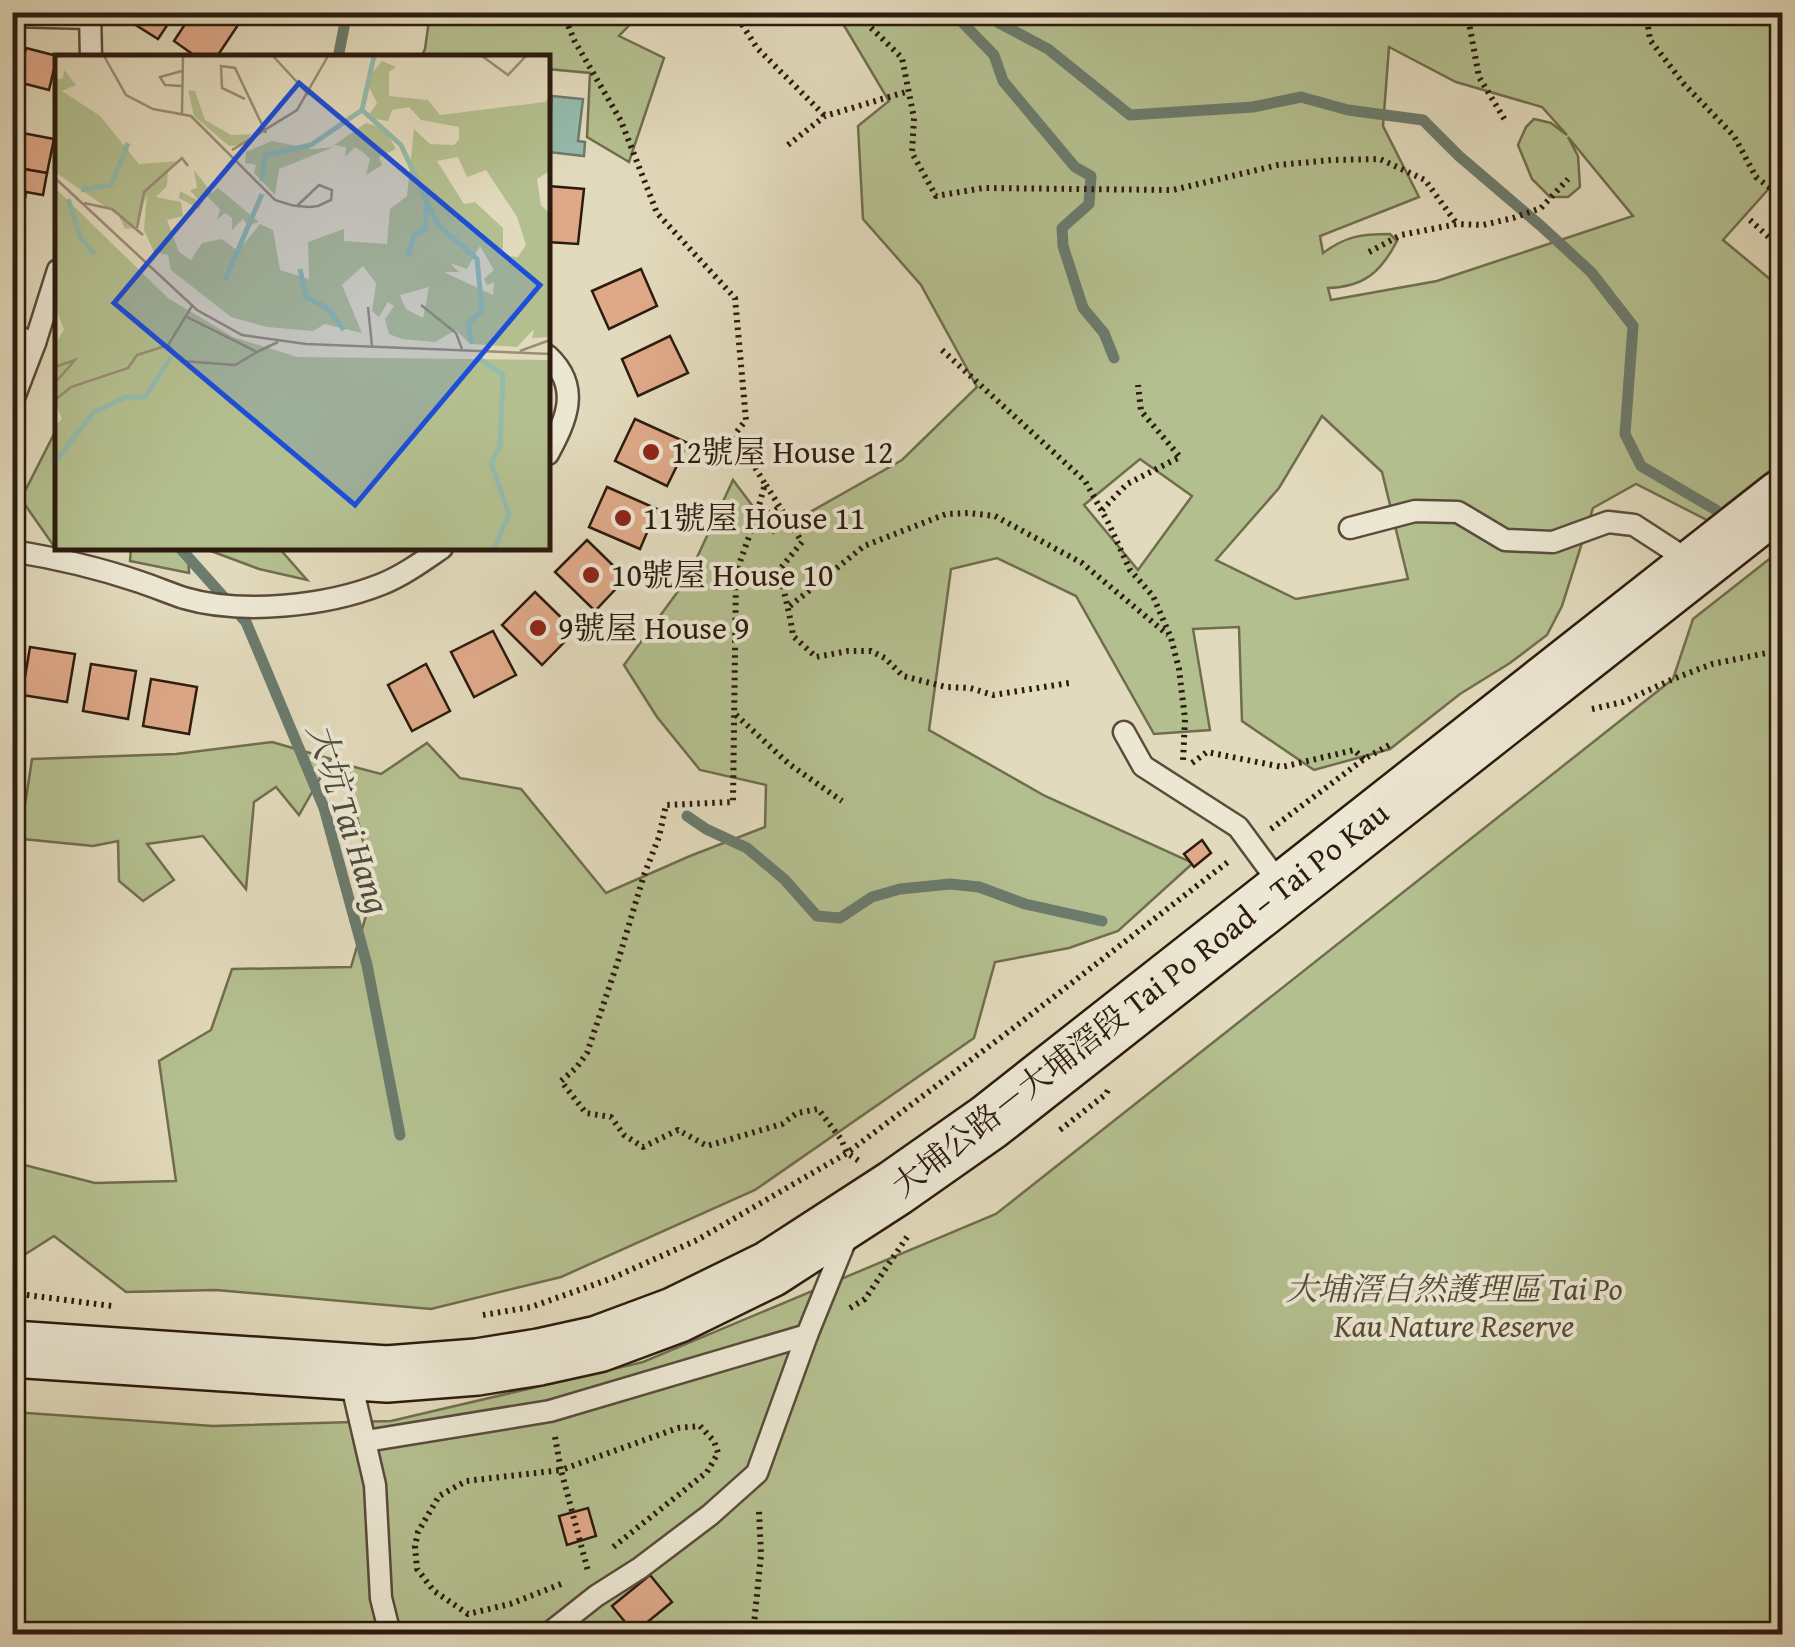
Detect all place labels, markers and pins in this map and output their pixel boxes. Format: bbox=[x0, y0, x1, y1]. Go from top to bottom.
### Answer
place label: 12號屋 House 12 bbox=[671, 428, 893, 475]
marker: 12號屋 House 12 bbox=[640, 441, 662, 463]
place label: 11號屋 House 11 bbox=[643, 494, 865, 541]
marker: 11號屋 House 11 bbox=[612, 507, 634, 529]
place label: 10號屋 House 10 bbox=[611, 551, 833, 598]
marker: 10號屋 House 10 bbox=[580, 564, 602, 586]
place label: 9號屋 House 9 bbox=[558, 604, 750, 651]
marker: 9號屋 House 9 bbox=[527, 617, 549, 639]

